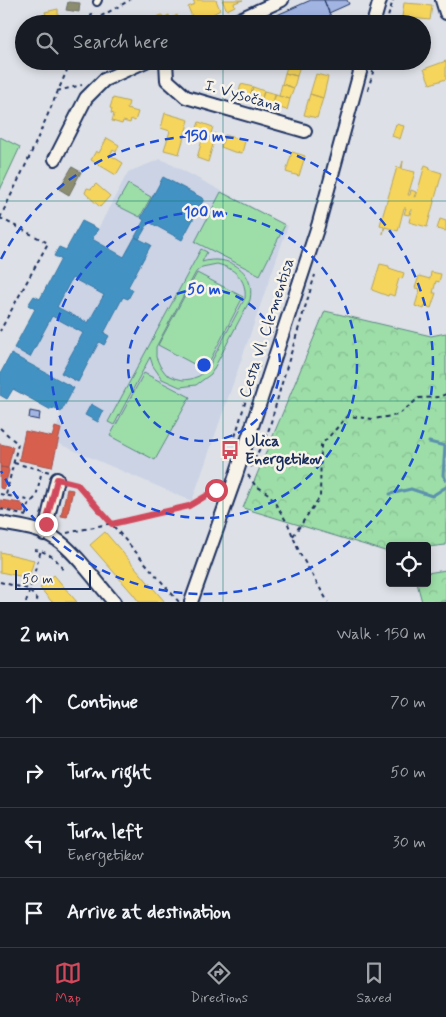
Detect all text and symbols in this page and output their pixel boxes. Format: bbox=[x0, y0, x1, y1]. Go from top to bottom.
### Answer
search box bbox=[15, 15, 431, 70]
icon: search bbox=[33, 29, 61, 57]
text: Search here bbox=[73, 30, 169, 55]
street label: I. Vysočana bbox=[202, 75, 284, 117]
text: 150 m bbox=[184, 127, 224, 147]
text: 100 m bbox=[184, 203, 224, 223]
street label: Cesta Vl. Clementisa bbox=[234, 255, 300, 401]
text: 50 m bbox=[187, 280, 221, 300]
centre of rings bbox=[195, 356, 213, 374]
place label: Ulica Energetikov bbox=[245, 431, 322, 472]
bus stop icon: Ulica Energetikov bbox=[219, 439, 241, 461]
route start bbox=[205, 479, 228, 502]
route end bbox=[35, 513, 58, 536]
map controls bbox=[386, 542, 431, 587]
button: locate bbox=[386, 542, 431, 587]
scale bar bbox=[15, 567, 91, 590]
text: 50 m bbox=[22, 570, 53, 588]
text: 2 min bbox=[20, 621, 69, 649]
text: Walk · 150 m bbox=[337, 624, 426, 645]
icon: ahead bbox=[20, 689, 48, 717]
text: Continue bbox=[67, 690, 138, 715]
text: 70 m bbox=[390, 692, 426, 713]
icon: right bbox=[20, 759, 48, 787]
text: Turn right bbox=[67, 760, 151, 785]
text: 50 m bbox=[390, 762, 426, 783]
text: Turn left bbox=[67, 820, 143, 845]
icon: left bbox=[20, 829, 48, 857]
text: 30 m bbox=[393, 832, 426, 853]
text: Energetikov bbox=[67, 845, 144, 866]
icon: arrive bbox=[20, 899, 48, 927]
text: Arrive at destination bbox=[67, 900, 231, 925]
tab: Map bbox=[54, 959, 82, 1007]
tab: Directions bbox=[191, 959, 248, 1007]
tab: Saved bbox=[356, 959, 392, 1007]

